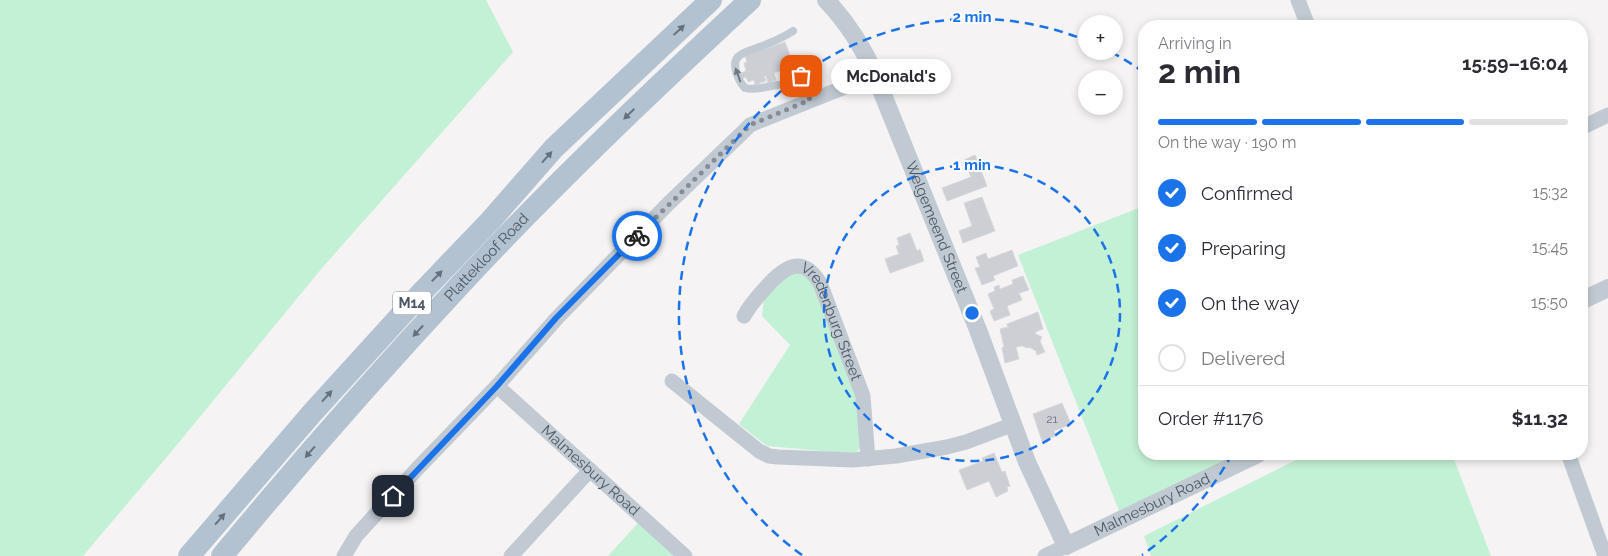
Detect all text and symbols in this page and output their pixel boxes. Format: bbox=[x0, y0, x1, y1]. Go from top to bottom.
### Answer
text: 2 min bbox=[953, 8, 991, 26]
map controls bbox=[1078, 15, 1123, 115]
button: + bbox=[1078, 15, 1123, 60]
one-way arrow bbox=[673, 24, 685, 36]
text: Arriving in bbox=[1158, 34, 1232, 53]
text: 15:59–16:04 bbox=[1462, 52, 1568, 74]
text: 2 min bbox=[1158, 53, 1241, 90]
pin bbox=[780, 55, 822, 97]
callout: McDonald's bbox=[831, 58, 951, 94]
icon: bag bbox=[787, 62, 815, 90]
one-way arrow bbox=[734, 67, 742, 82]
text: McDonald's bbox=[846, 67, 936, 86]
button: − bbox=[1078, 70, 1123, 115]
one-way arrow bbox=[623, 108, 635, 120]
text: On the way · 190 m bbox=[1158, 133, 1297, 152]
one-way arrow bbox=[541, 151, 553, 163]
text: 1 min bbox=[953, 156, 991, 174]
street label: Welgemeend Street bbox=[902, 158, 971, 296]
icon: check bbox=[1158, 179, 1186, 207]
text: Confirmed bbox=[1201, 182, 1293, 204]
text: 15:32 bbox=[1533, 183, 1568, 202]
street label: Plattekloof Road bbox=[441, 210, 532, 305]
courier bbox=[612, 211, 662, 261]
icon: bike bbox=[623, 222, 651, 250]
icon: check bbox=[1158, 234, 1186, 262]
text: Preparing bbox=[1201, 237, 1286, 259]
text: 15:45 bbox=[1532, 238, 1568, 257]
street label: Vredenburg Street bbox=[798, 258, 865, 383]
one-way arrow bbox=[431, 270, 443, 282]
icon: check bbox=[1158, 289, 1186, 317]
road number: M14 bbox=[393, 292, 431, 314]
text: On the way bbox=[1201, 292, 1300, 314]
text: 15:50 bbox=[1531, 293, 1568, 312]
centre of rings bbox=[963, 304, 981, 322]
one-way arrow bbox=[412, 324, 424, 336]
text: Delivered bbox=[1201, 347, 1285, 369]
one-way arrow bbox=[321, 391, 333, 403]
text: Order #1176 bbox=[1158, 407, 1263, 429]
text: $11.32 bbox=[1512, 407, 1568, 429]
house number: 21 bbox=[1046, 412, 1058, 426]
street label: Malmesbury Road bbox=[538, 421, 643, 520]
one-way arrow bbox=[304, 445, 315, 458]
street label: Malmesbury Road bbox=[1091, 469, 1213, 540]
pin bbox=[372, 475, 414, 517]
icon: home bbox=[379, 482, 407, 510]
one-way arrow bbox=[215, 512, 226, 525]

